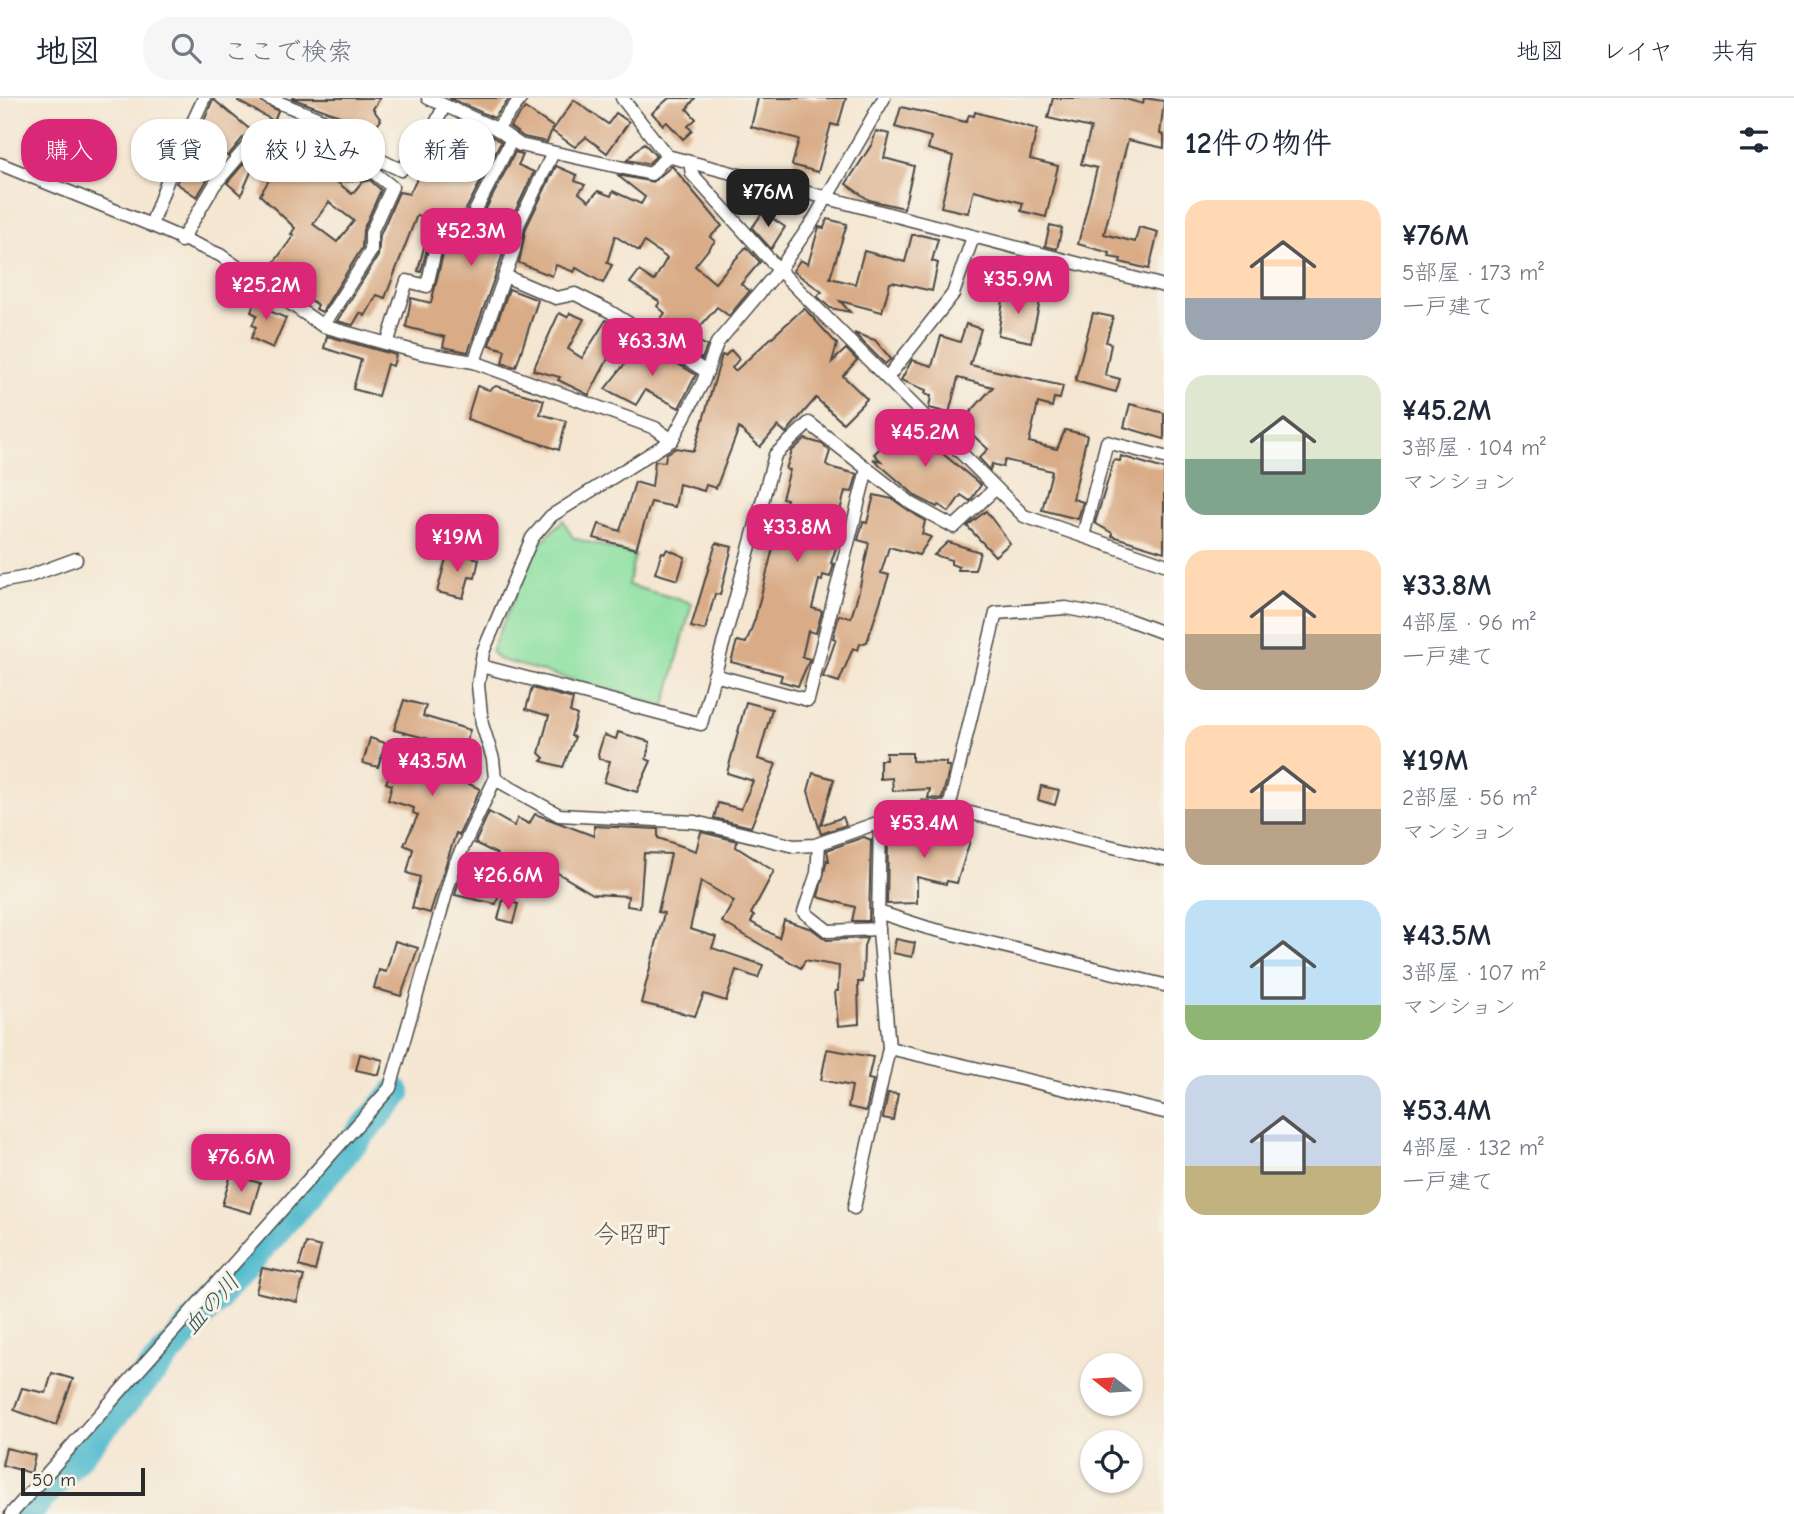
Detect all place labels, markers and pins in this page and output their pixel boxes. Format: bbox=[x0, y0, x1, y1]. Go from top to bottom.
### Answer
pin: ¥76M bbox=[727, 170, 809, 229]
pin: ¥52.3M bbox=[414, 208, 528, 268]
pin: ¥35.9M bbox=[961, 256, 1075, 316]
pin: ¥25.2M bbox=[209, 262, 323, 322]
pin: ¥63.3M bbox=[595, 318, 709, 378]
pin: ¥45.2M bbox=[868, 410, 982, 469]
pin: ¥33.8M bbox=[740, 504, 854, 564]
pin: ¥19M bbox=[416, 514, 498, 574]
pin: ¥43.5M bbox=[375, 738, 489, 798]
pin: ¥53.4M bbox=[867, 800, 981, 860]
pin: ¥26.6M bbox=[451, 852, 565, 912]
pin: ¥76.6M bbox=[184, 1134, 298, 1194]

